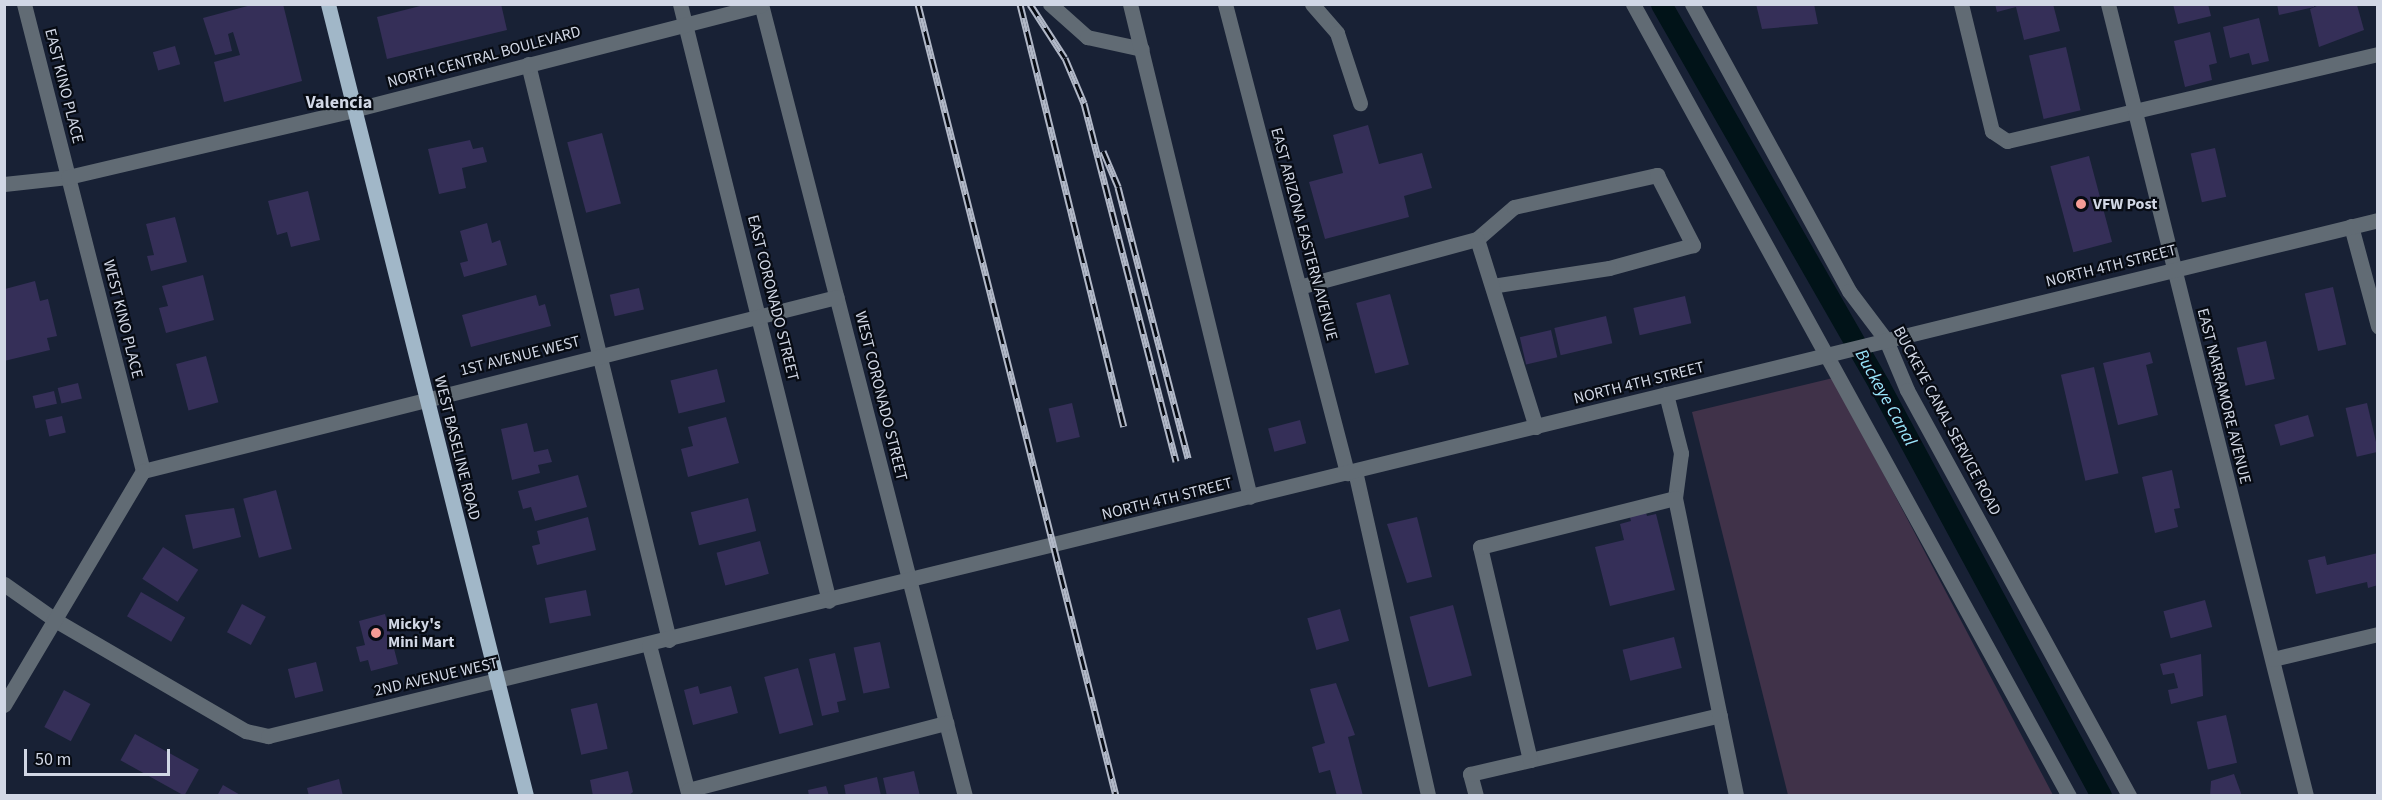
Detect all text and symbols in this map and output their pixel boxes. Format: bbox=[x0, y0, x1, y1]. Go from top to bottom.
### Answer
street label: NORTH CENTRAL BOULEVARD bbox=[385, 22, 583, 92]
street label: EAST KINO PLACE bbox=[40, 27, 88, 145]
district label: Valencia bbox=[306, 92, 372, 114]
street label: EAST ARIZONA EASTERN AVENUE bbox=[1266, 125, 1342, 343]
place label: VFW Post bbox=[2093, 194, 2157, 214]
marker: VFW Post bbox=[2074, 197, 2088, 211]
street label: EAST CORONADO STREET bbox=[743, 213, 803, 383]
street label: NORTH 4TH STREET bbox=[2044, 241, 2178, 291]
street label: WEST KINO PLACE bbox=[99, 258, 147, 380]
street label: EAST NARRAMORE AVENUE bbox=[2193, 306, 2255, 486]
street label: WEST CORONADO STREET bbox=[851, 309, 911, 483]
street label: BUCKEYE CANAL SERVICE ROAD bbox=[1889, 323, 2005, 519]
street label: 1ST AVENUE WEST bbox=[458, 332, 582, 380]
water label: Buckeye Canal bbox=[1850, 346, 1920, 450]
street label: NORTH 4TH STREET bbox=[1572, 358, 1706, 408]
street label: WEST BASELINE ROAD bbox=[430, 374, 484, 522]
street label: NORTH 4TH STREET bbox=[1100, 474, 1234, 524]
place label: Micky's Mini Mart bbox=[388, 614, 454, 652]
marker: Micky's Mini Mart bbox=[369, 626, 383, 640]
street label: 2ND AVENUE WEST bbox=[372, 653, 500, 701]
scale bar bbox=[27, 737, 172, 775]
text: 50 m bbox=[35, 747, 71, 772]

